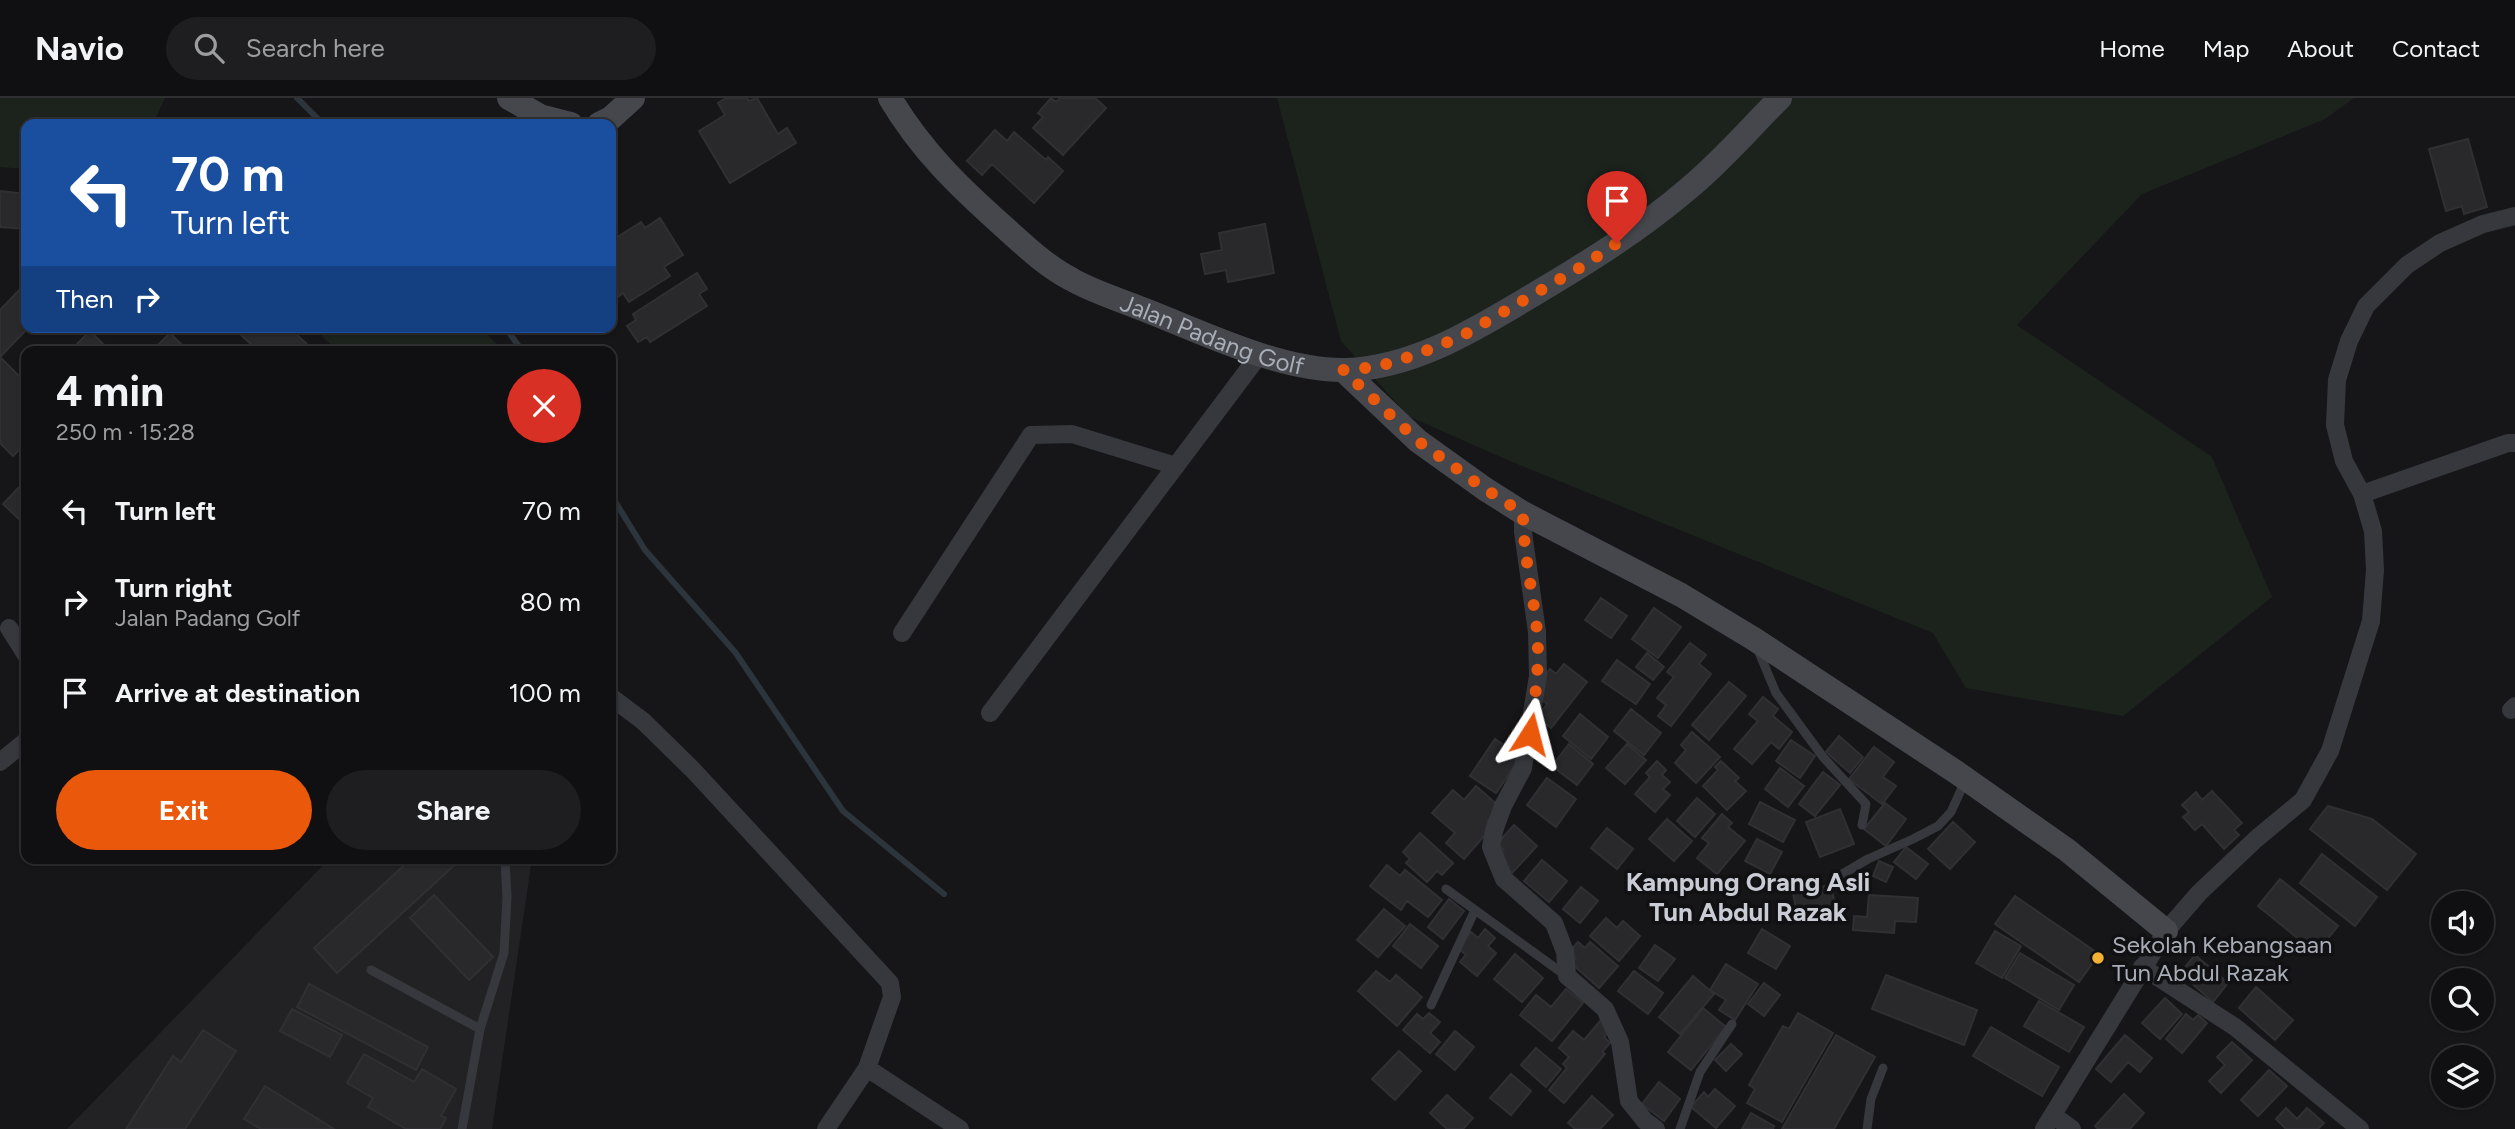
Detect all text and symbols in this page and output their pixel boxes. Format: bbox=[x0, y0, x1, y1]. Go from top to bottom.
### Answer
search box bbox=[166, 17, 656, 80]
text: Navio bbox=[35, 29, 124, 68]
icon: search bbox=[190, 29, 228, 67]
text: Search here bbox=[246, 32, 385, 64]
text: Home bbox=[2099, 34, 2165, 63]
text: Map bbox=[2203, 34, 2249, 63]
text: About bbox=[2287, 34, 2354, 63]
text: Contact bbox=[2392, 34, 2480, 63]
text: 70 m bbox=[171, 144, 284, 203]
icon: left bbox=[56, 147, 147, 238]
pin bbox=[1587, 171, 1647, 243]
icon: arrive bbox=[1598, 182, 1636, 220]
text: Turn left bbox=[171, 204, 290, 242]
icon: right bbox=[128, 280, 166, 318]
text: Then bbox=[56, 283, 114, 315]
street label: Jalan Padang Golf bbox=[1117, 287, 1307, 380]
text: 4 min bbox=[56, 366, 164, 417]
button: close bbox=[507, 369, 581, 443]
text: 250 m · 15:28 bbox=[56, 418, 195, 446]
icon: left bbox=[56, 492, 94, 530]
text: Turn left bbox=[115, 495, 216, 527]
text: 70 m bbox=[522, 495, 581, 527]
text: Turn right bbox=[115, 572, 232, 604]
icon: right bbox=[56, 583, 94, 621]
text: 80 m bbox=[520, 586, 581, 618]
text: Jalan Padang Golf bbox=[115, 604, 300, 632]
icon: arrive bbox=[56, 674, 94, 712]
text: Arrive at destination bbox=[115, 677, 360, 709]
text: 100 m bbox=[508, 677, 581, 709]
position arrow bbox=[1493, 697, 1567, 771]
button: Exit bbox=[56, 770, 312, 850]
button: Share bbox=[326, 770, 581, 850]
district label: Kampung Orang Asli Tun Abdul Razak bbox=[1626, 866, 1870, 928]
map controls bbox=[2431, 891, 2494, 1108]
button: sound bbox=[2431, 891, 2494, 954]
place label: Sekolah Kebangsaan Tun Abdul Razak bbox=[2112, 930, 2332, 987]
marker: Sekolah Kebangsaan Tun Abdul Razak bbox=[2090, 950, 2106, 966]
button: search bbox=[2431, 968, 2494, 1031]
button: layers bbox=[2431, 1045, 2494, 1108]

